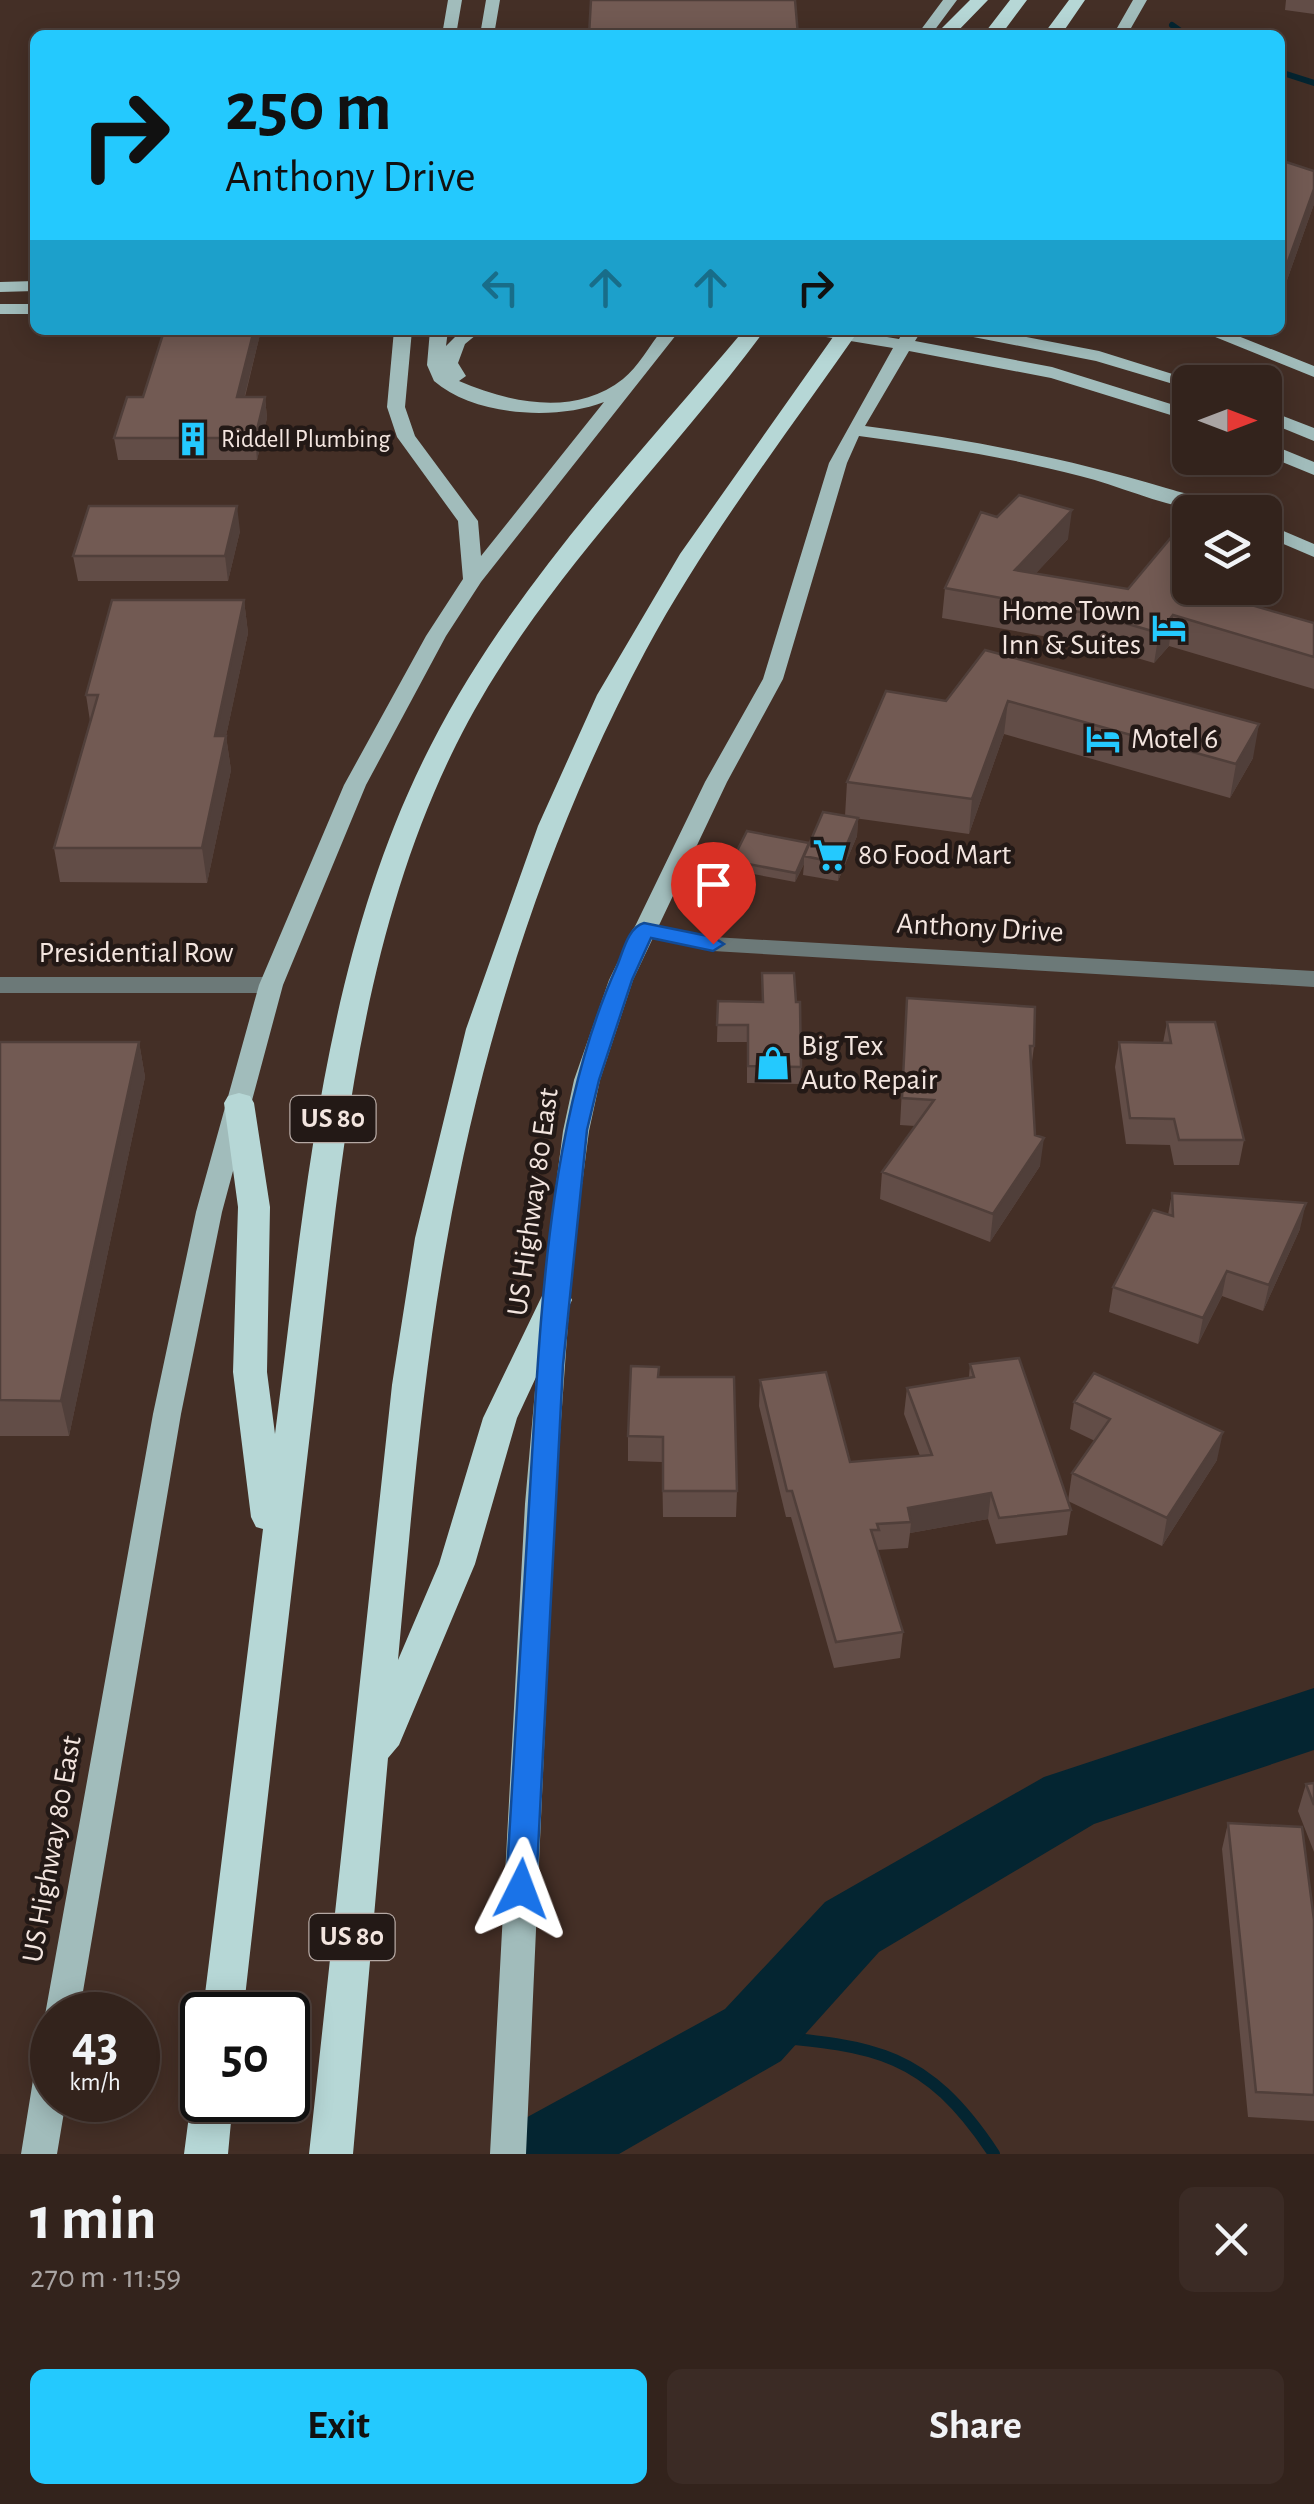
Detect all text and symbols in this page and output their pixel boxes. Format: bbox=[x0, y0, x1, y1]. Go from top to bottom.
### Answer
icon: right bbox=[60, 70, 190, 200]
text: 250 m bbox=[225, 73, 392, 143]
text: Anthony Drive bbox=[225, 155, 476, 200]
icon: left bbox=[473, 260, 528, 315]
icon: ahead bbox=[578, 260, 633, 315]
icon: ahead bbox=[683, 260, 738, 315]
icon: right bbox=[788, 260, 843, 315]
north arrow bbox=[1172, 365, 1282, 475]
map controls bbox=[1172, 365, 1282, 605]
building icon: Riddell Plumbing bbox=[174, 420, 212, 458]
place label: Riddell Plumbing bbox=[221, 427, 391, 452]
button: layers bbox=[1172, 495, 1282, 605]
place label: Home Town Inn & Suites bbox=[1001, 596, 1141, 660]
hotel icon: Home Town Inn & Suites bbox=[1150, 609, 1188, 647]
hotel icon: Motel 6 bbox=[1084, 720, 1122, 758]
place label: Motel 6 bbox=[1131, 724, 1218, 754]
supermarket icon: 80 Food Mart bbox=[811, 836, 849, 874]
place label: 80 Food Mart bbox=[858, 840, 1012, 870]
pin bbox=[671, 842, 756, 945]
icon: arrive bbox=[686, 857, 741, 912]
street label: Anthony Drive bbox=[896, 909, 1064, 947]
street label: Presidential Row bbox=[38, 938, 234, 968]
place label: Big Tex Auto Repair bbox=[801, 1031, 938, 1095]
shop icon: Big Tex Auto Repair bbox=[754, 1044, 792, 1082]
street label: US Highway 80 East bbox=[502, 1086, 564, 1318]
road number: US 80 bbox=[290, 1096, 376, 1142]
street label: US Highway 80 East bbox=[17, 1733, 87, 1965]
position arrow bbox=[469, 1837, 573, 1941]
road number: US 80 bbox=[310, 1914, 394, 1960]
speed limit sign: 50 bbox=[180, 1992, 310, 2122]
text: 43 bbox=[72, 2020, 118, 2070]
text: km/h bbox=[69, 2070, 121, 2095]
button: close bbox=[1179, 2187, 1284, 2292]
text: 1 min bbox=[30, 2190, 156, 2250]
text: 270 m · 11:59 bbox=[30, 2261, 181, 2293]
button: Exit bbox=[30, 2369, 647, 2484]
button: Share bbox=[667, 2369, 1284, 2484]

